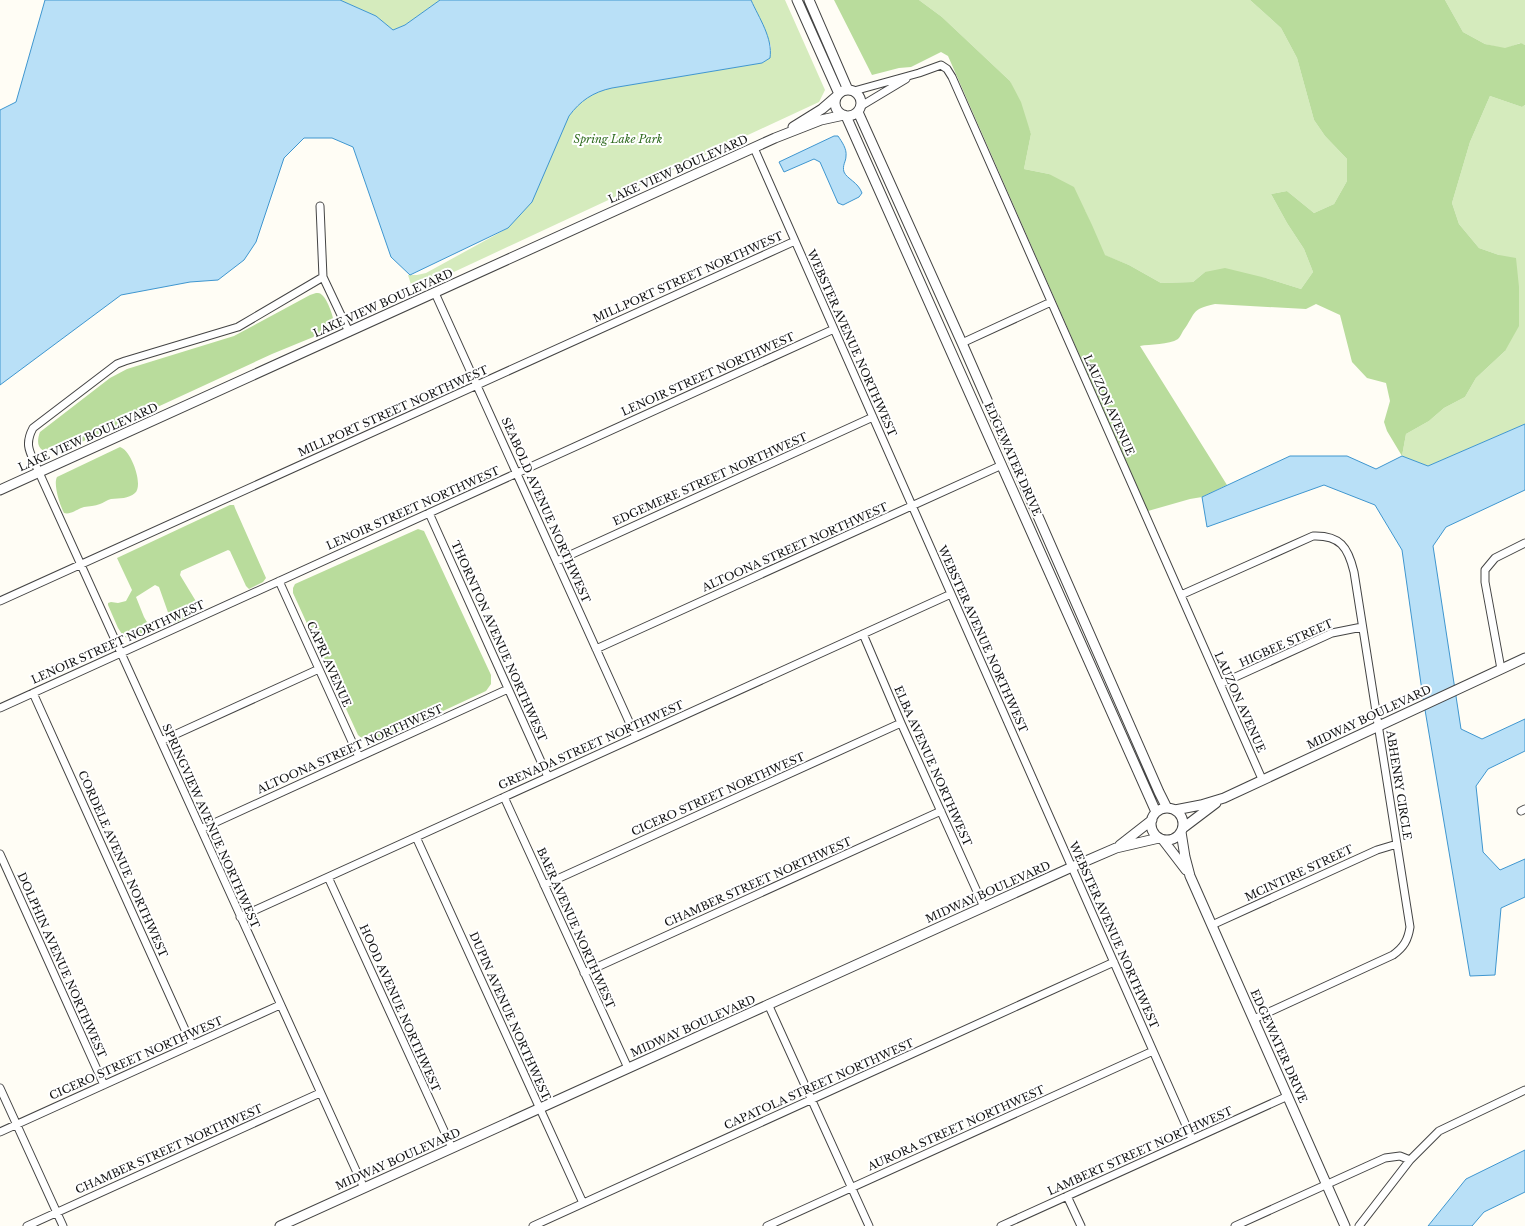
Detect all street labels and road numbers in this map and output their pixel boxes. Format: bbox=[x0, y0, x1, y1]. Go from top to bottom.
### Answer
street label: LAKE VIEW BOULEVARD bbox=[606, 132, 750, 206]
street label: MILLPORT STREET NORTHWEST bbox=[591, 228, 785, 325]
street label: WEBSTER AVENUE NORTHWEST bbox=[804, 246, 900, 439]
street label: LAKE VIEW BOULEVARD bbox=[311, 266, 455, 340]
street label: LENOIR STREET NORTHWEST bbox=[619, 329, 797, 419]
street label: LAUZON AVENUE bbox=[1081, 353, 1137, 457]
street label: MILLPORT STREET NORTHWEST bbox=[296, 362, 490, 459]
street label: LAKE VIEW BOULEVARD bbox=[16, 400, 160, 474]
street label: EDGEWATER DRIVE bbox=[982, 400, 1044, 518]
street label: SEABOLD AVENUE NORTHWEST bbox=[499, 415, 593, 605]
street label: EDGEMERE STREET NORTHWEST bbox=[611, 430, 810, 528]
street label: LENOIR STREET NORTHWEST bbox=[324, 463, 502, 553]
street label: ALTOONA STREET NORTHWEST bbox=[699, 499, 890, 595]
street label: THORNTON AVENUE NORTHWEST bbox=[448, 538, 550, 744]
street label: WEBSTER AVENUE NORTHWEST bbox=[935, 542, 1031, 735]
street label: LENOIR STREET NORTHWEST bbox=[29, 597, 207, 687]
street label: HIGBEE STREET bbox=[1237, 616, 1335, 670]
street label: CAPRI AVENUE bbox=[304, 619, 354, 709]
street label: LAUZON AVENUE bbox=[1212, 650, 1268, 754]
street label: MIDWAY BOULEVARD bbox=[1305, 682, 1434, 752]
street label: ELBA AVENUE NORTHWEST bbox=[891, 684, 975, 848]
street label: GRENADA STREET NORTHWEST bbox=[496, 698, 686, 792]
street label: ALTOONA STREET NORTHWEST bbox=[254, 701, 445, 797]
street label: SPRINGVIEW AVENUE NORTHWEST bbox=[159, 722, 263, 931]
street label: ABHENRY CIRCLE bbox=[1383, 728, 1415, 841]
street label: CICERO STREET NORTHWEST bbox=[629, 749, 807, 839]
street label: CORDELE AVENUE NORTHWEST bbox=[75, 768, 171, 960]
street label: CHAMBER STREET NORTHWEST bbox=[662, 834, 854, 930]
street label: WEBSTER AVENUE NORTHWEST bbox=[1066, 838, 1162, 1031]
street label: MCINTIRE STREET bbox=[1243, 842, 1355, 904]
street label: BAER AVENUE NORTHWEST bbox=[534, 845, 618, 1011]
street label: MIDWAY BOULEVARD bbox=[923, 858, 1053, 926]
street label: DOLPHIN AVENUE NORTHWEST bbox=[15, 870, 110, 1060]
street label: HOOD AVENUE NORTHWEST bbox=[357, 922, 444, 1094]
street label: DUPIN AVENUE NORTHWEST bbox=[466, 930, 554, 1103]
street label: EDGEWATER DRIVE bbox=[1248, 987, 1310, 1105]
street label: MIDWAY BOULEVARD bbox=[628, 992, 758, 1060]
street label: CICERO STREET NORTHWEST bbox=[47, 1013, 225, 1103]
street label: CAPATOLA STREET NORTHWEST bbox=[722, 1036, 916, 1132]
street label: AURORA STREET NORTHWEST bbox=[864, 1082, 1047, 1174]
street label: CHAMBER STREET NORTHWEST bbox=[73, 1101, 265, 1197]
street label: LAMBERT STREET NORTHWEST bbox=[1045, 1104, 1235, 1198]
street label: MIDWAY BOULEVARD bbox=[333, 1125, 463, 1193]

